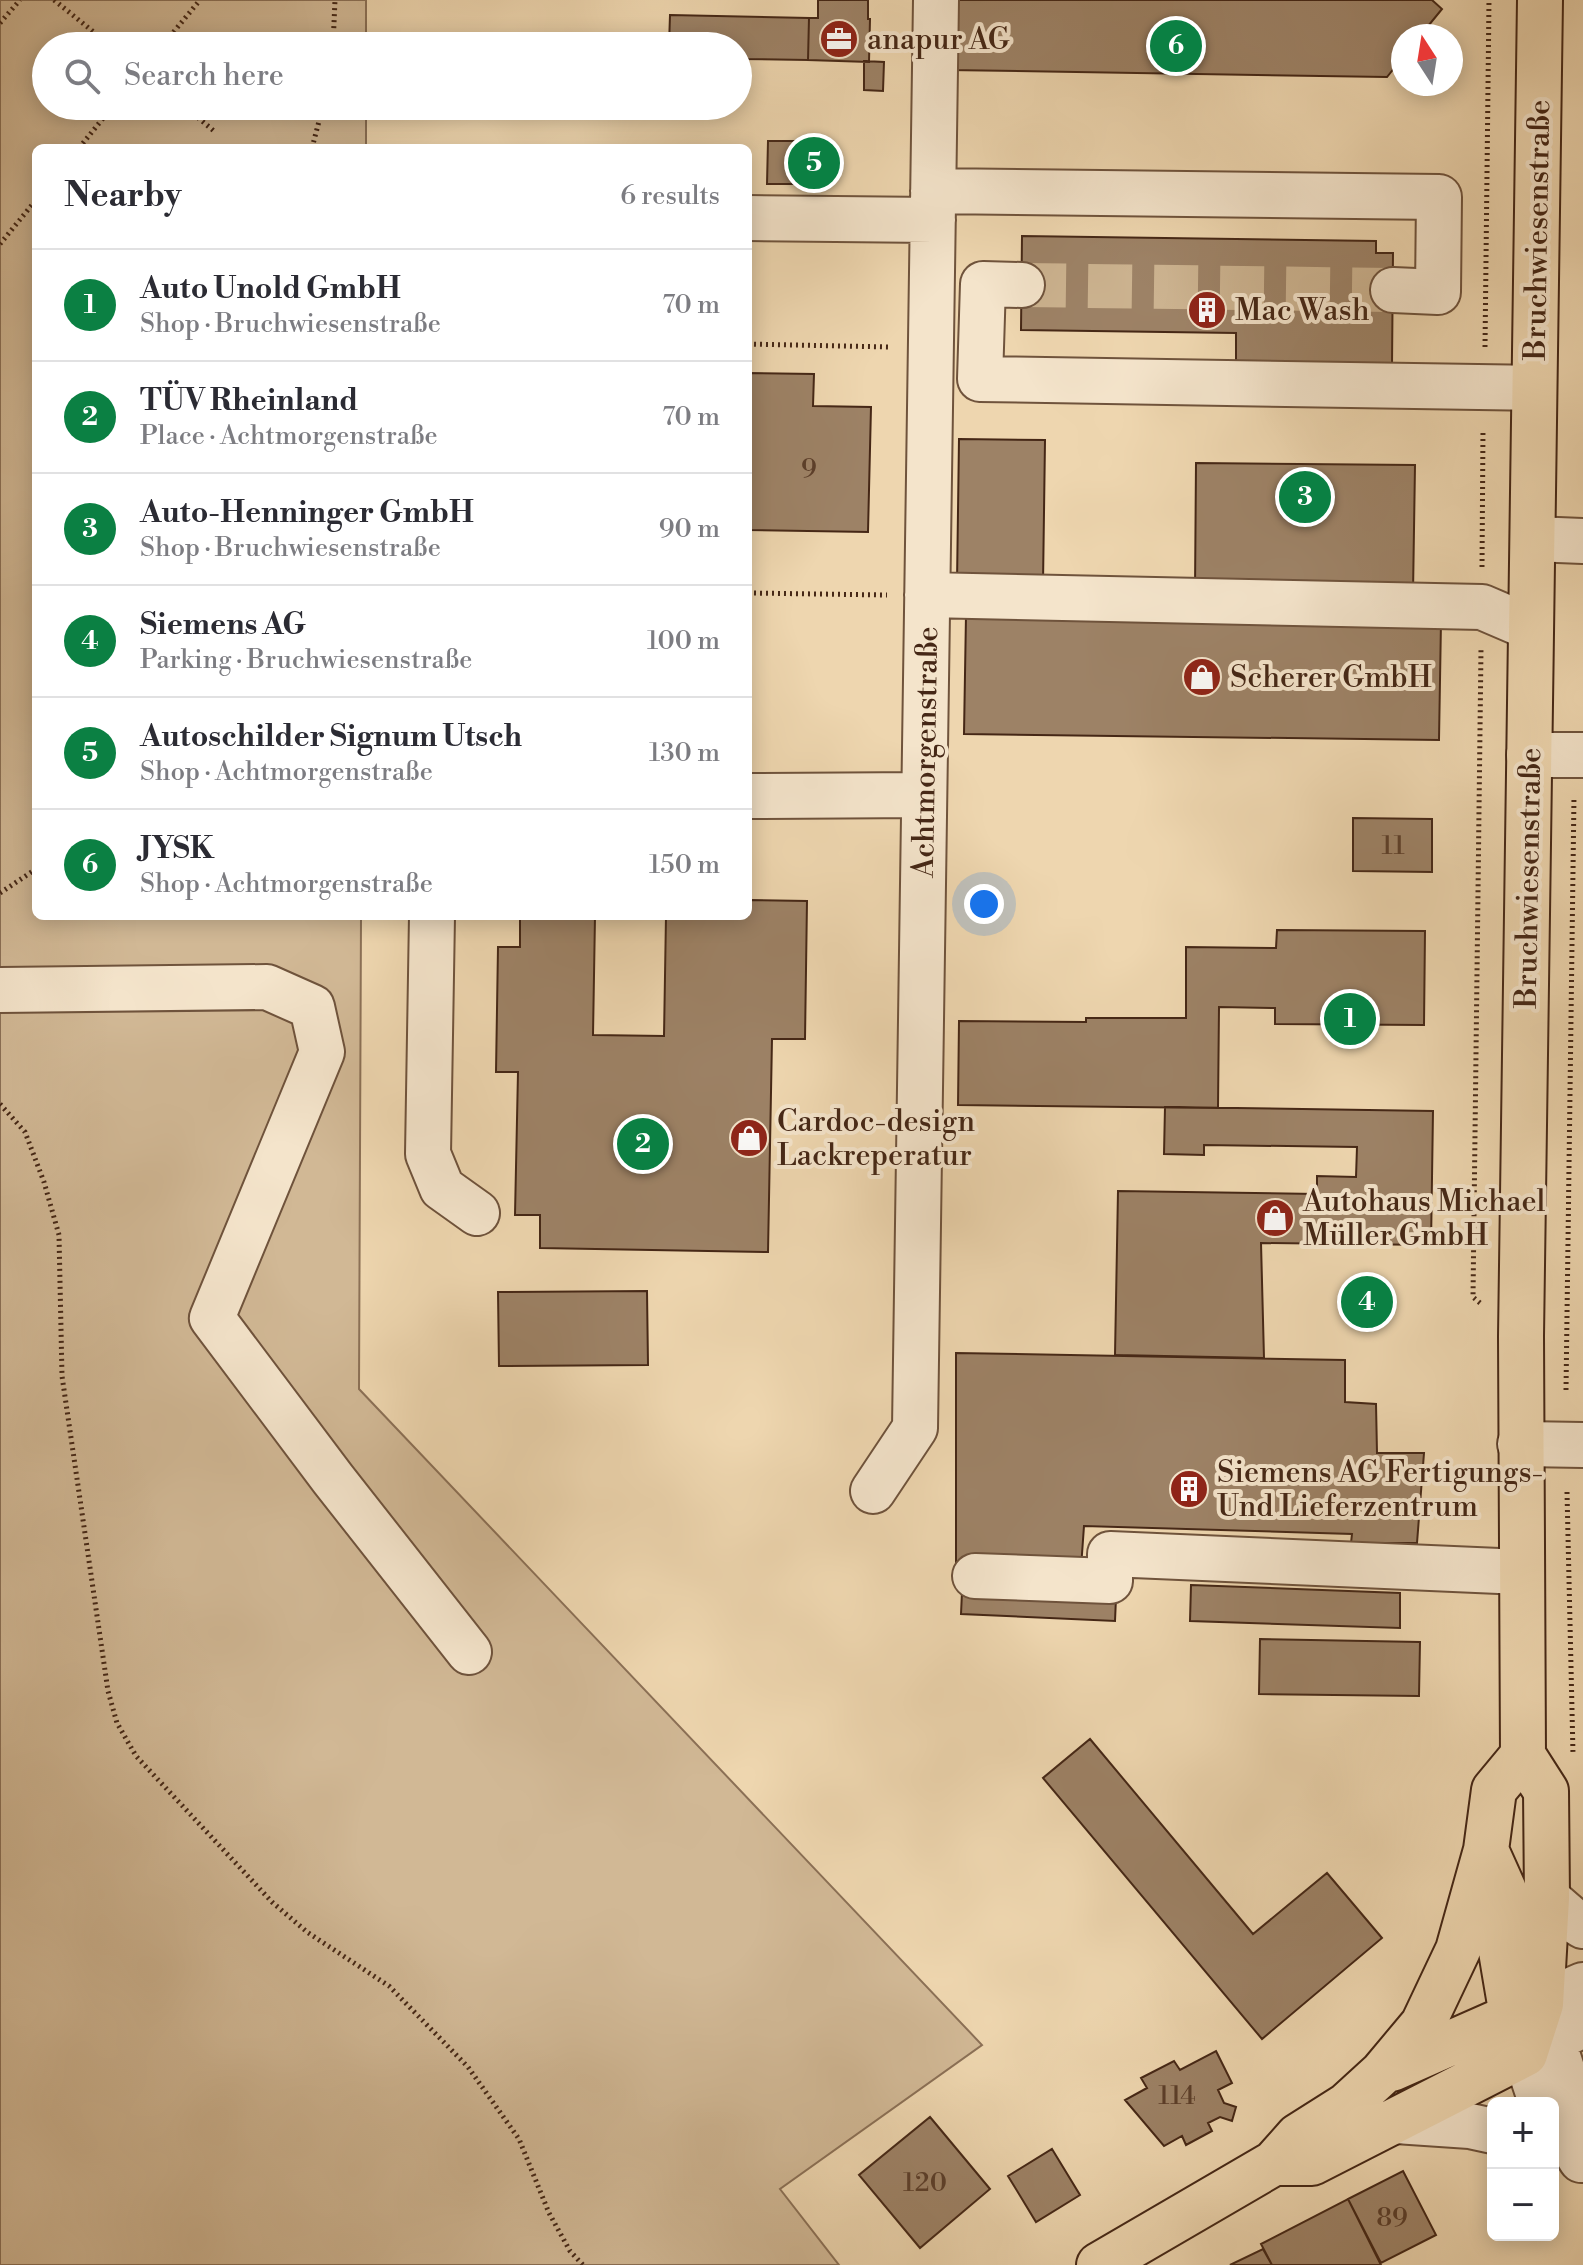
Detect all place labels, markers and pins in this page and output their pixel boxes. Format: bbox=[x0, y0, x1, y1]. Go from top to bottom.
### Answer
pin: 6 bbox=[1150, 16, 1202, 76]
office icon: anapur AG bbox=[818, 18, 860, 60]
place label: anapur AG bbox=[867, 21, 1010, 59]
pin: 5 bbox=[788, 133, 840, 193]
building icon: Mac Wash bbox=[1186, 289, 1228, 331]
place label: Mac Wash bbox=[1235, 292, 1370, 330]
pin: 3 bbox=[1279, 467, 1331, 527]
shop icon: Scherer GmbH bbox=[1181, 656, 1223, 698]
place label: Scherer GmbH bbox=[1230, 659, 1432, 697]
pin: 1 bbox=[1324, 989, 1376, 1049]
place label: Cardoc-design Lackreperatur bbox=[777, 1103, 975, 1175]
pin: 2 bbox=[617, 1114, 669, 1174]
shop icon: Cardoc-design Lackreperatur bbox=[728, 1117, 770, 1159]
place label: Autohaus Michael Müller GmbH bbox=[1302, 1183, 1546, 1255]
shop icon: Autohaus Michael Müller GmbH bbox=[1254, 1197, 1296, 1239]
pin: 4 bbox=[1341, 1272, 1393, 1332]
place label: Siemens AG Fertigungs- Und Lieferzentrum bbox=[1217, 1454, 1543, 1526]
building icon: Siemens AG Fertigungs- Und Lieferzentrum bbox=[1168, 1468, 1210, 1510]

